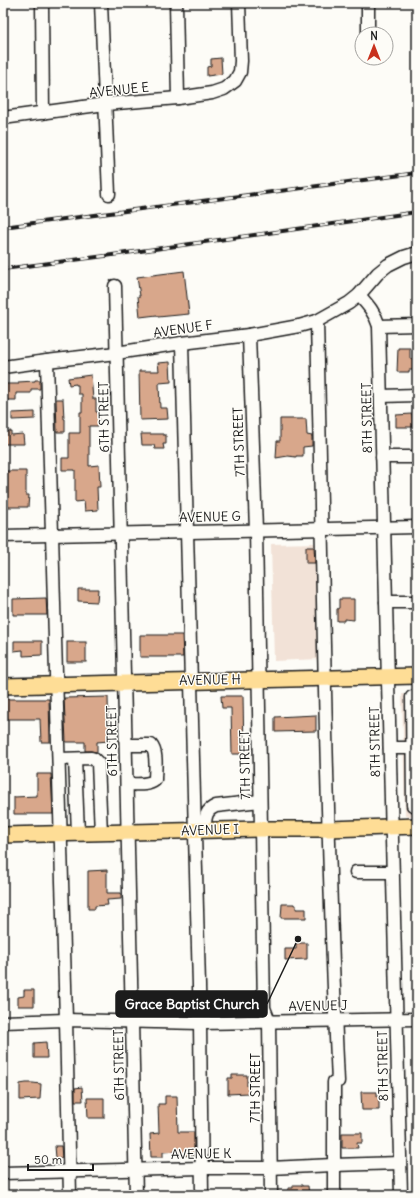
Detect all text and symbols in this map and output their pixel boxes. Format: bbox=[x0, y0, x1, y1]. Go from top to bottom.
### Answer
north arrow bbox=[354, 26, 394, 66]
text: N bbox=[370, 29, 378, 43]
street label: AVENUE E bbox=[88, 78, 150, 102]
street label: AVENUE F bbox=[152, 316, 214, 342]
street label: 6TH STREET bbox=[95, 381, 113, 453]
street label: 8TH STREET bbox=[358, 382, 376, 454]
street label: 7TH STREET bbox=[229, 407, 249, 477]
street label: AVENUE G bbox=[179, 508, 241, 526]
street label: AVENUE H bbox=[179, 671, 241, 689]
street label: 6TH STREET bbox=[103, 705, 121, 777]
street label: 8TH STREET bbox=[366, 706, 384, 778]
street label: 7TH STREET bbox=[236, 730, 254, 800]
street label: AVENUE I bbox=[181, 820, 240, 840]
callout: Grace Baptist Church bbox=[116, 991, 267, 1017]
text: Grace Baptist Church bbox=[125, 995, 259, 1013]
street label: AVENUE J bbox=[288, 997, 348, 1015]
street label: 6TH STREET bbox=[110, 1029, 128, 1101]
street label: 8TH STREET bbox=[374, 1030, 392, 1102]
street label: 7TH STREET bbox=[247, 1053, 264, 1123]
street label: AVENUE K bbox=[171, 1145, 231, 1163]
scale bar bbox=[28, 1146, 93, 1172]
text: 50 m bbox=[34, 1152, 63, 1167]

